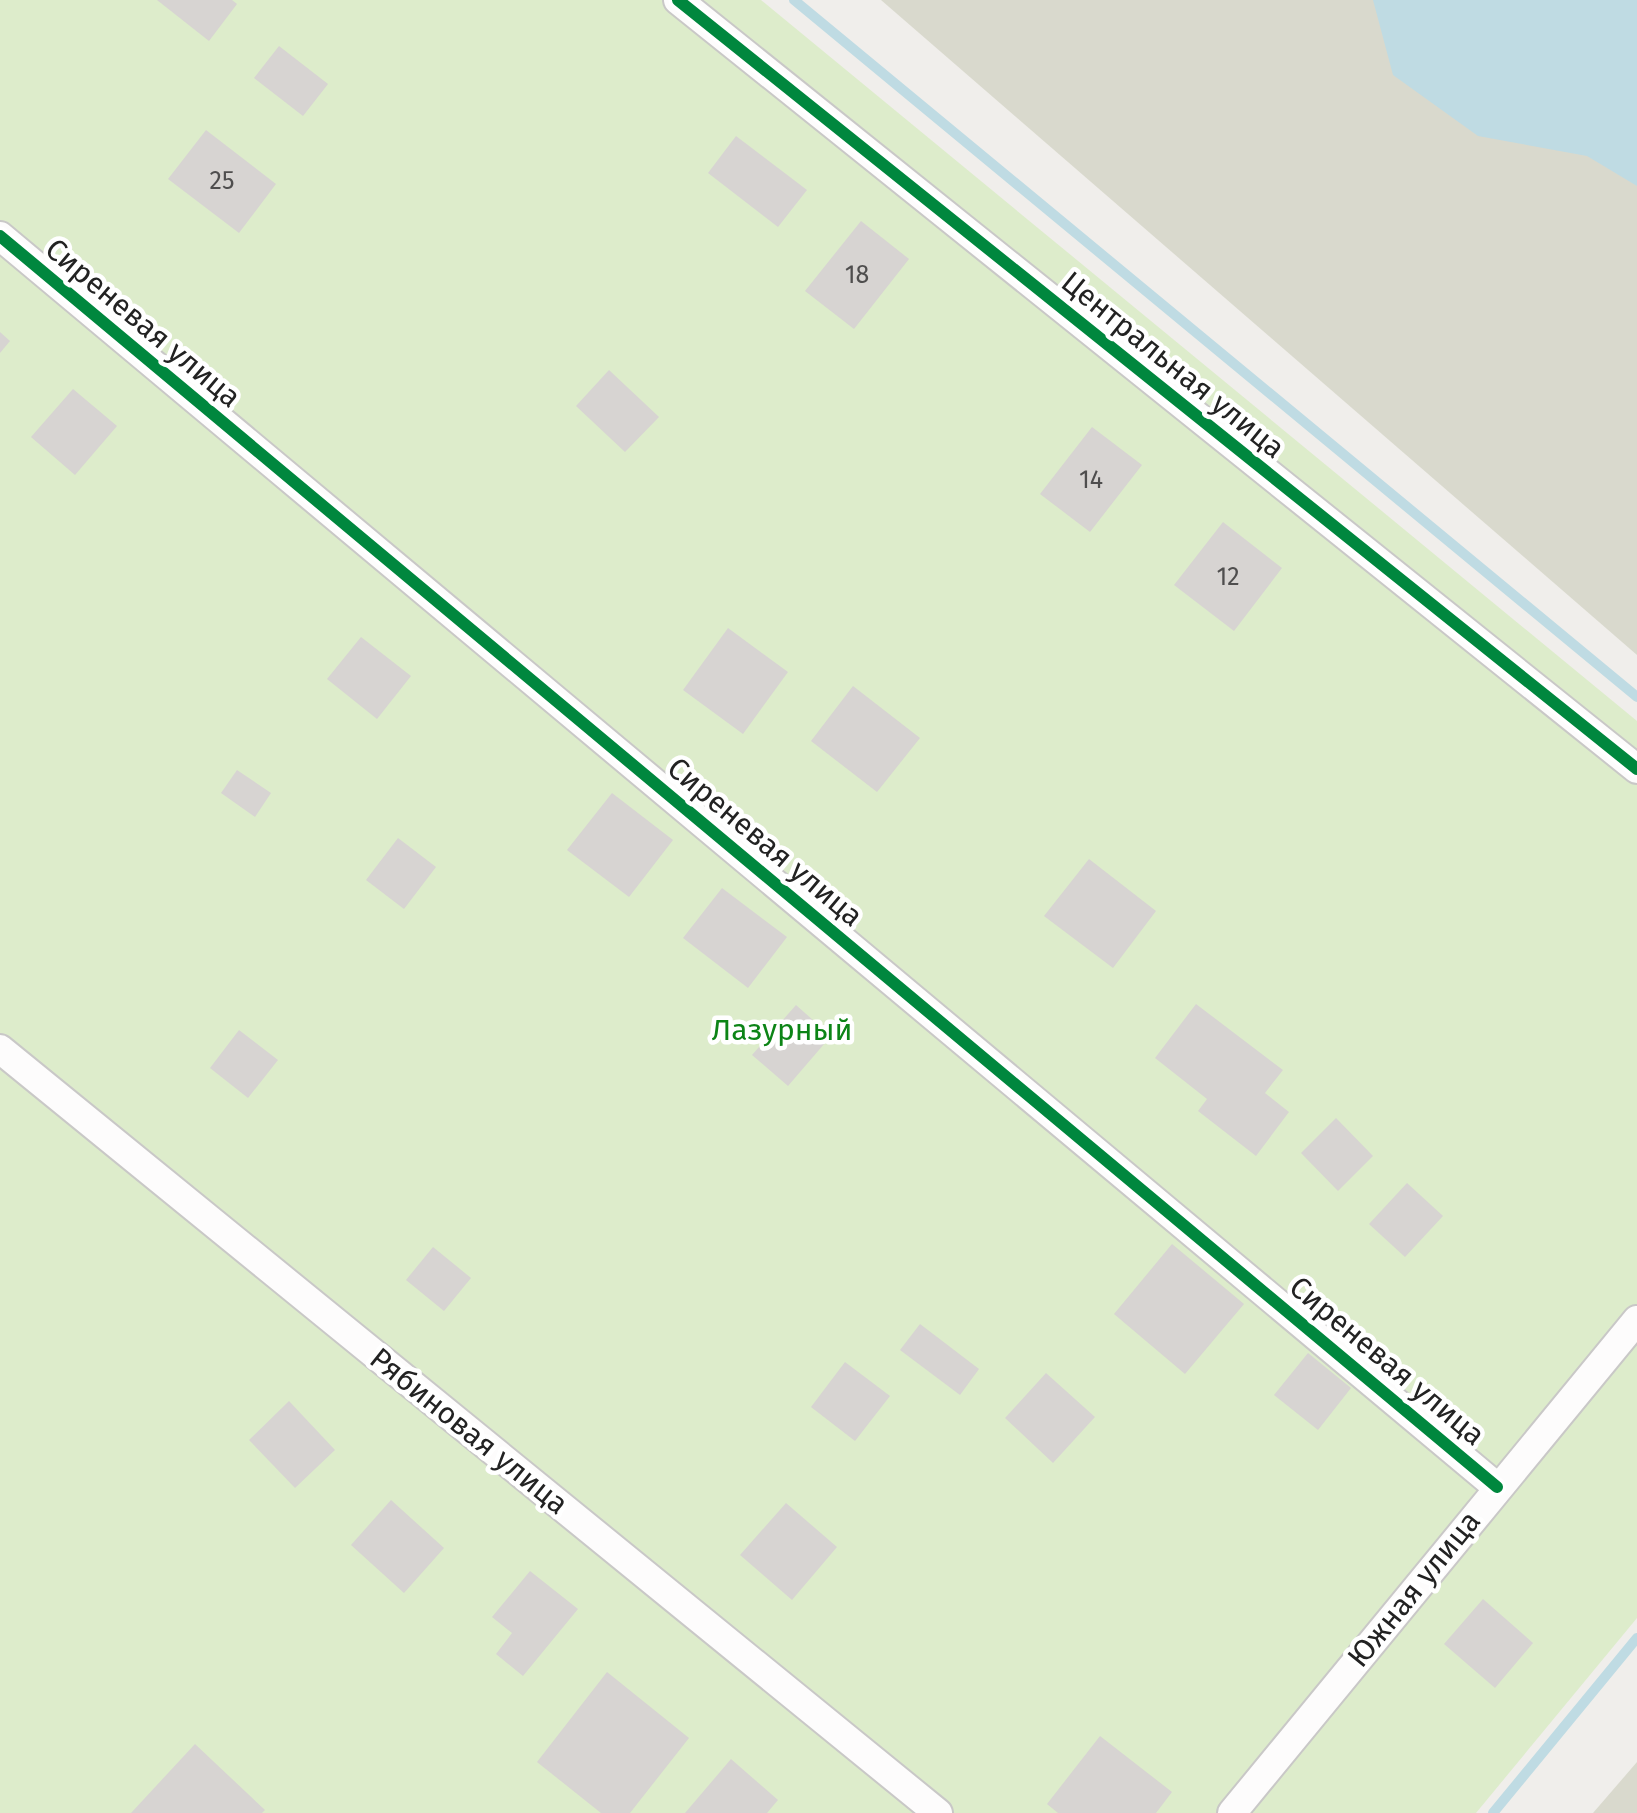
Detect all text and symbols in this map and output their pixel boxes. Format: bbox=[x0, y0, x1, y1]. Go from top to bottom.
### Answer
house number: 25 bbox=[210, 166, 234, 196]
street label: Сиреневая улица bbox=[38, 231, 248, 415]
house number: 18 bbox=[845, 260, 869, 290]
street label: Центральная улица bbox=[1054, 264, 1292, 466]
house number: 14 bbox=[1079, 465, 1103, 495]
house number: 12 bbox=[1216, 562, 1240, 592]
street label: Сиреневая улица bbox=[660, 750, 870, 934]
park label: Лазурный bbox=[711, 1012, 853, 1048]
street label: Сиреневая улица bbox=[1282, 1269, 1492, 1453]
street label: Рябиновая улица bbox=[363, 1340, 575, 1522]
street label: Южная улица bbox=[1340, 1504, 1488, 1674]

